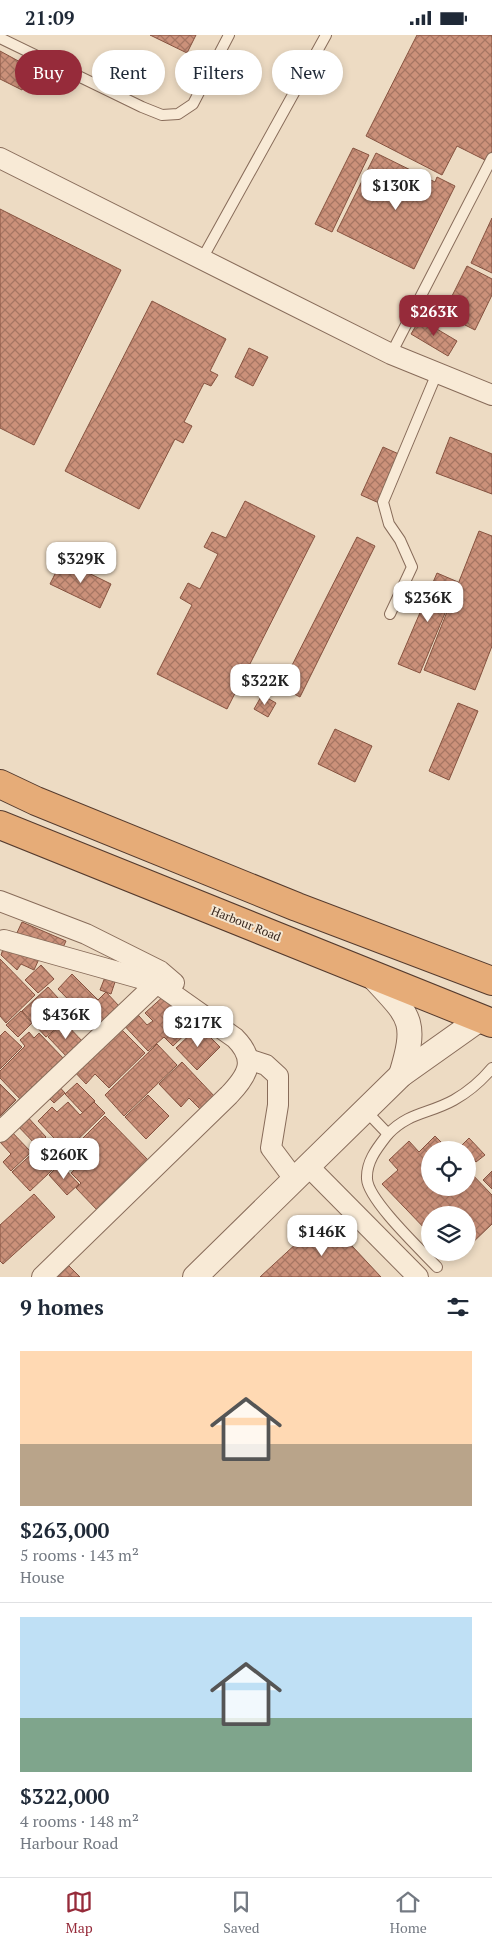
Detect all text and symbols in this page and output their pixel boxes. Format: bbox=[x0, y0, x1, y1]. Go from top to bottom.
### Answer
text: 21:09 bbox=[25, 5, 74, 30]
chip: Buy bbox=[15, 50, 82, 95]
chip: Rent bbox=[92, 50, 165, 95]
chip: Filters bbox=[175, 50, 262, 95]
chip: New bbox=[272, 50, 343, 95]
pin: $130K bbox=[361, 169, 431, 211]
text: $130K bbox=[372, 174, 420, 196]
pin: $263K bbox=[399, 295, 469, 337]
text: $263K bbox=[410, 300, 458, 322]
pin: $329K bbox=[46, 541, 116, 584]
text: $329K bbox=[57, 547, 105, 569]
pin: $236K bbox=[393, 581, 463, 623]
text: $236K bbox=[404, 586, 452, 608]
pin: $322K bbox=[230, 663, 300, 706]
text: $322K bbox=[241, 669, 289, 691]
street label: Harbour Road bbox=[209, 903, 284, 944]
pin: $436K bbox=[31, 997, 101, 1040]
text: $436K bbox=[42, 1003, 90, 1025]
pin: $217K bbox=[163, 1005, 233, 1048]
text: $217K bbox=[174, 1011, 222, 1033]
pin: $260K bbox=[29, 1137, 99, 1180]
map controls bbox=[421, 1141, 476, 1261]
button: locate bbox=[421, 1141, 476, 1196]
text: $260K bbox=[40, 1143, 88, 1165]
button: layers bbox=[421, 1206, 476, 1261]
pin: $146K bbox=[287, 1215, 357, 1257]
text: $146K bbox=[298, 1220, 346, 1242]
text: 9 homes bbox=[20, 1293, 104, 1321]
icon: filters bbox=[444, 1293, 472, 1321]
icon: home bbox=[201, 1384, 291, 1474]
text: $263,000 bbox=[20, 1516, 109, 1544]
text: 5 rooms · 143 m² bbox=[20, 1544, 139, 1566]
text: House bbox=[20, 1566, 65, 1588]
icon: home bbox=[201, 1649, 291, 1739]
text: $322,000 bbox=[20, 1782, 109, 1810]
text: 4 rooms · 148 m² bbox=[20, 1810, 139, 1832]
text: Harbour Road bbox=[20, 1832, 118, 1854]
tab: Map bbox=[65, 1888, 93, 1937]
tab: Saved bbox=[223, 1888, 260, 1937]
tab: Home bbox=[390, 1888, 427, 1937]

